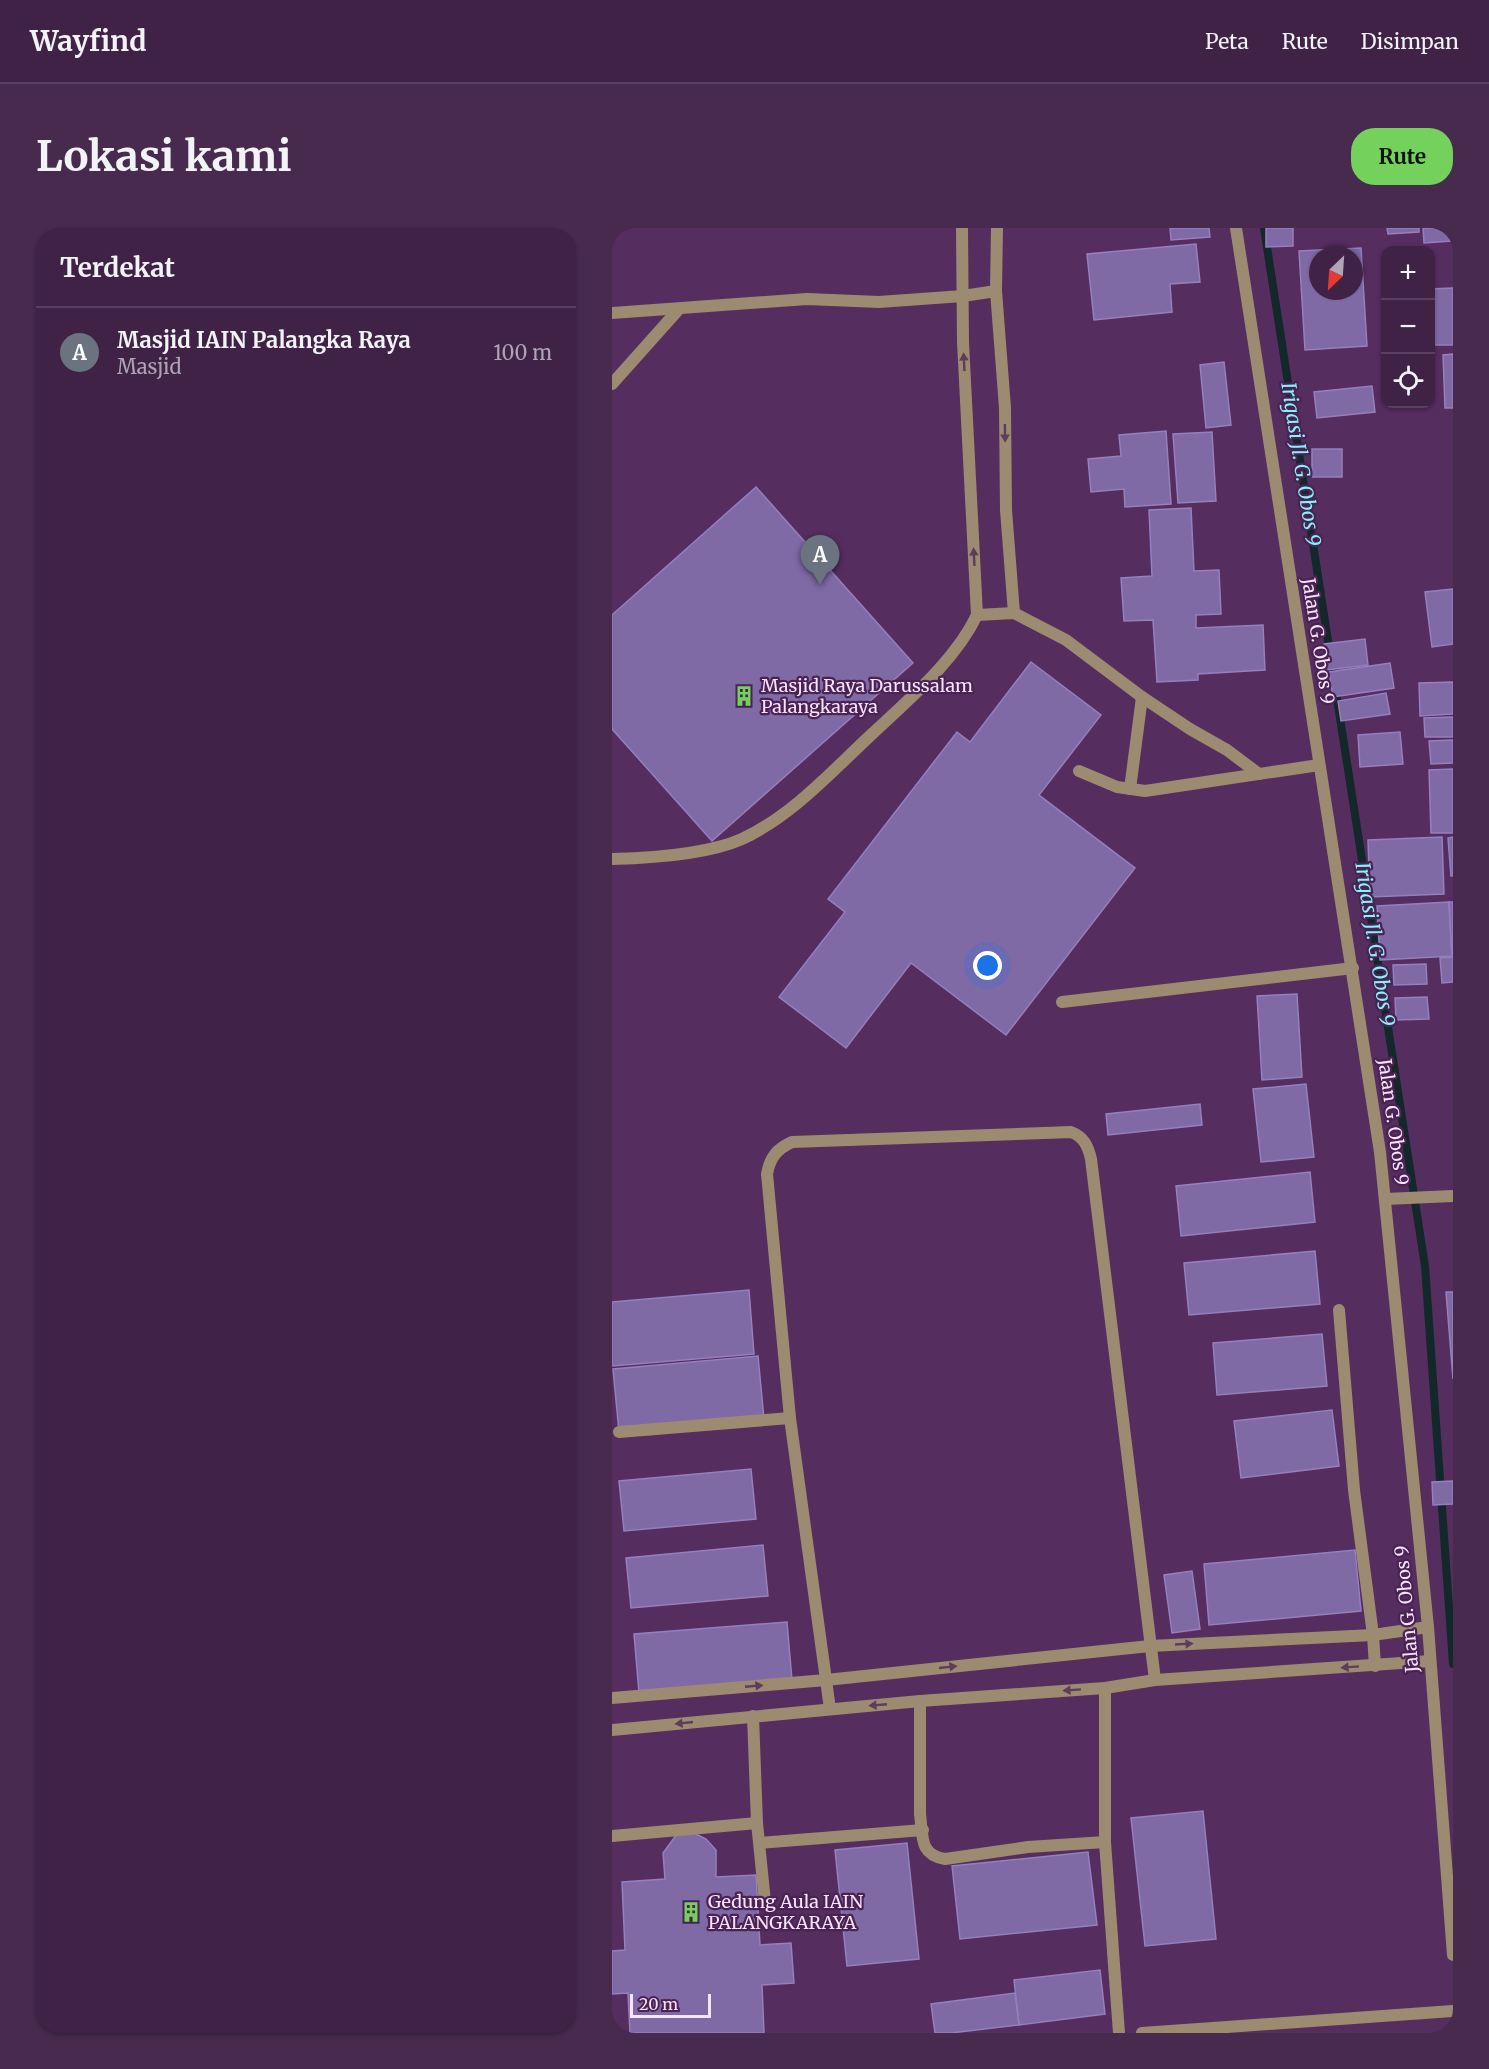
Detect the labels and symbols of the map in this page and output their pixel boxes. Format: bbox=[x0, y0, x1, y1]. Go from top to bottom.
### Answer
north arrow bbox=[1309, 246, 1363, 300]
one-way arrow bbox=[959, 352, 968, 371]
water label: Irigasi Jl. G. Obos 9 bbox=[1276, 380, 1327, 548]
one-way arrow bbox=[1000, 424, 1010, 443]
pin: A bbox=[800, 536, 840, 585]
one-way arrow bbox=[969, 547, 978, 566]
street label: Jalan G. Obos 9 bbox=[1297, 575, 1340, 706]
place label: Masjid Raya Darussalam Palangkaraya bbox=[761, 674, 973, 718]
building icon: Masjid Raya Darussalam Palangkaraya bbox=[732, 684, 756, 708]
water label: Irigasi Jl. G. Obos 9 bbox=[1350, 860, 1401, 1028]
your location bbox=[973, 951, 1002, 980]
street label: Jalan G. Obos 9 bbox=[1373, 1056, 1414, 1187]
street label: Jalan G. Obos 9 bbox=[1389, 1544, 1424, 1675]
one-way arrow bbox=[1174, 1639, 1193, 1648]
one-way arrow bbox=[939, 1662, 958, 1672]
one-way arrow bbox=[1341, 1663, 1360, 1672]
one-way arrow bbox=[745, 1681, 764, 1691]
one-way arrow bbox=[1063, 1686, 1082, 1695]
one-way arrow bbox=[869, 1700, 888, 1710]
one-way arrow bbox=[674, 1718, 693, 1728]
place label: Gedung Aula IAIN PALANGKARAYA bbox=[708, 1890, 863, 1934]
building icon: Gedung Aula IAIN PALANGKARAYA bbox=[679, 1900, 703, 1924]
scale bar bbox=[630, 1991, 711, 2018]

